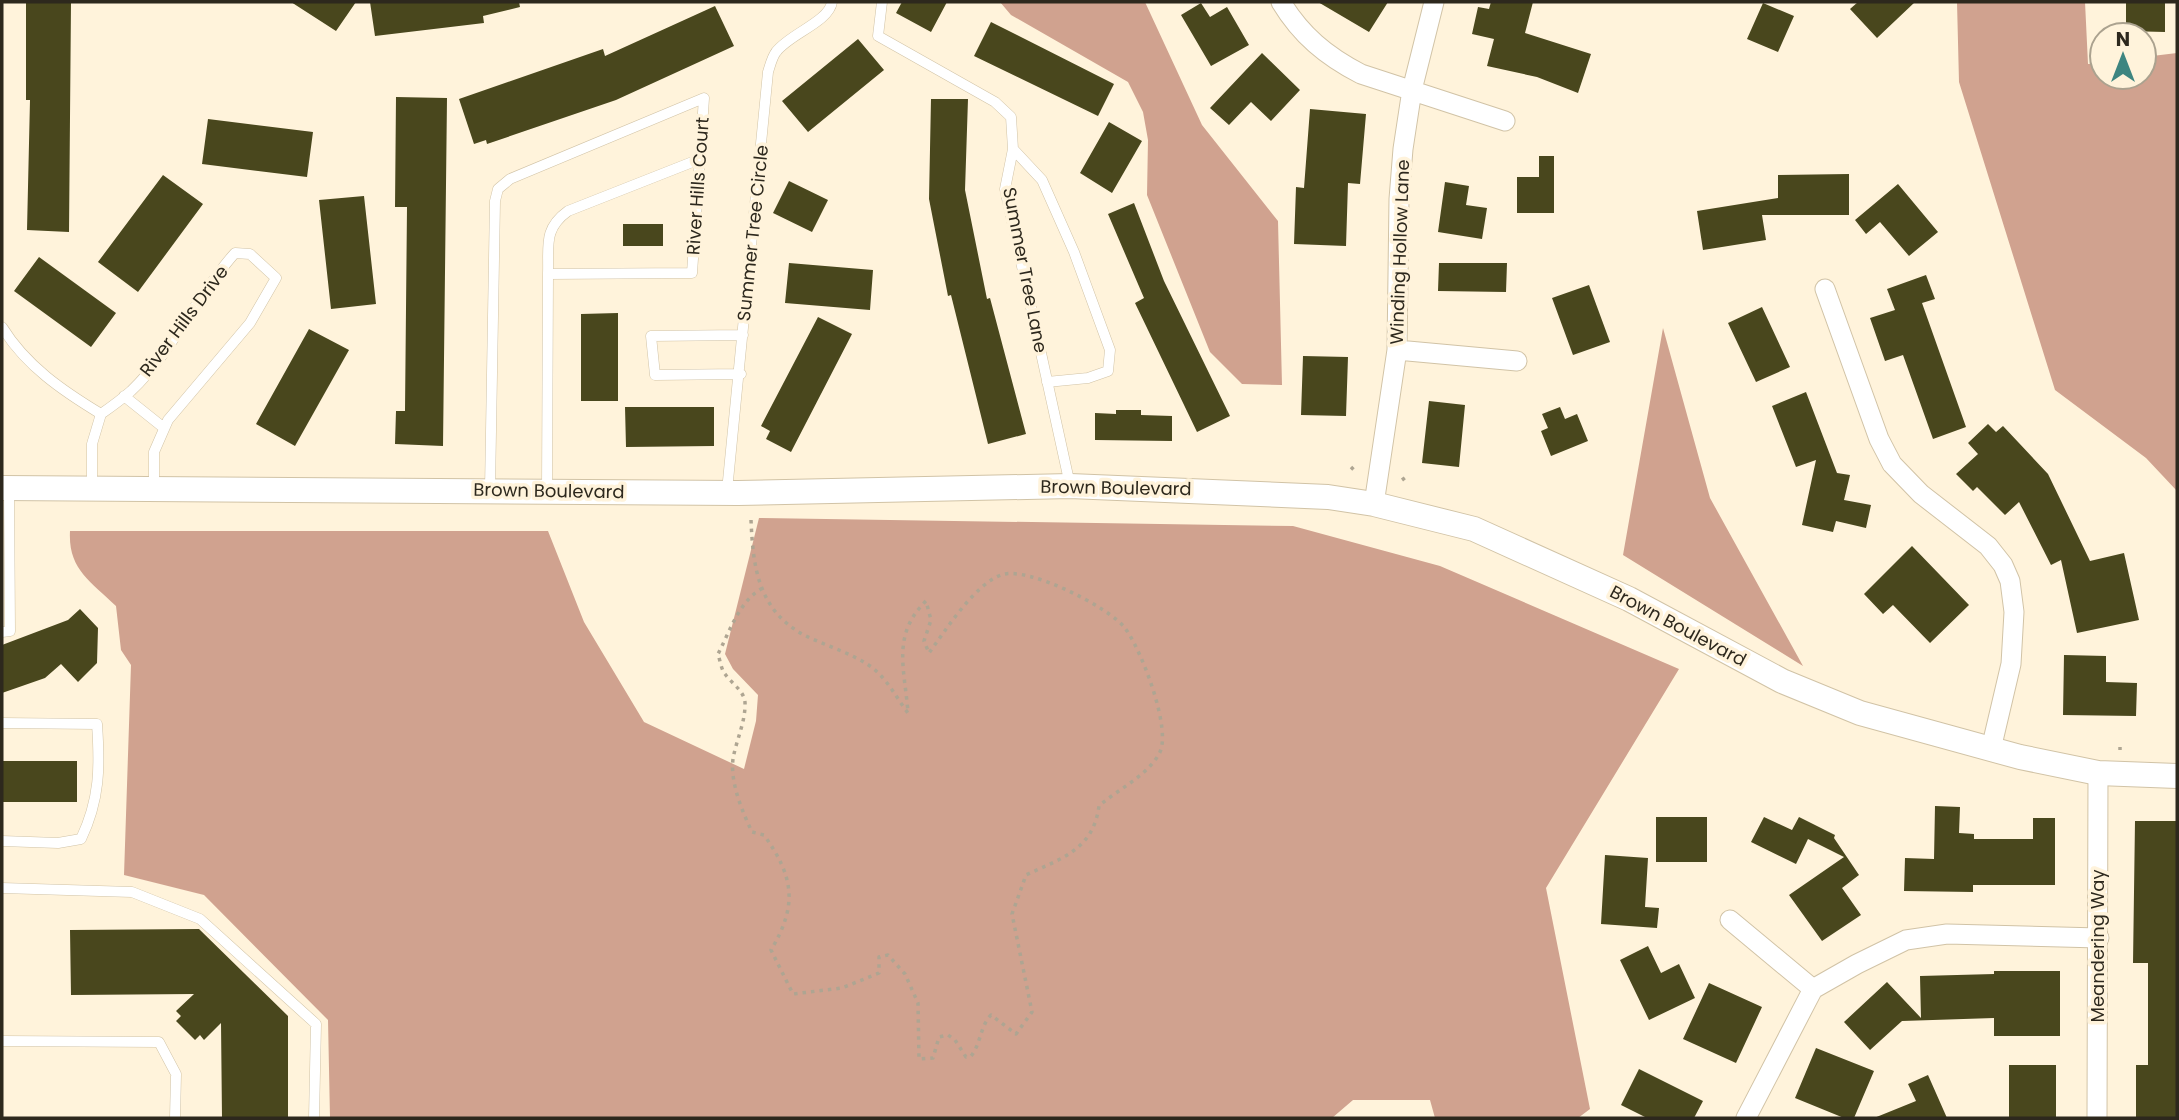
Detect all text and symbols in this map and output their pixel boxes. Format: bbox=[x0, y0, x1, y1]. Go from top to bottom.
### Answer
north arrow bbox=[2088, 21, 2158, 91]
text: N bbox=[2116, 26, 2130, 53]
street label: River Hills Court bbox=[680, 116, 715, 256]
street label: Summer Tree Circle bbox=[731, 144, 774, 322]
street label: Winding Hollow Lane bbox=[1384, 159, 1415, 345]
street label: Summer Tree Lane bbox=[997, 185, 1054, 355]
street label: River Hills Drive bbox=[134, 260, 234, 381]
street label: Brown Boulevard bbox=[1040, 474, 1192, 501]
street label: Brown Boulevard bbox=[473, 477, 625, 504]
street label: Brown Boulevard bbox=[1606, 579, 1751, 672]
street label: Meandering Way bbox=[2085, 869, 2110, 1023]

